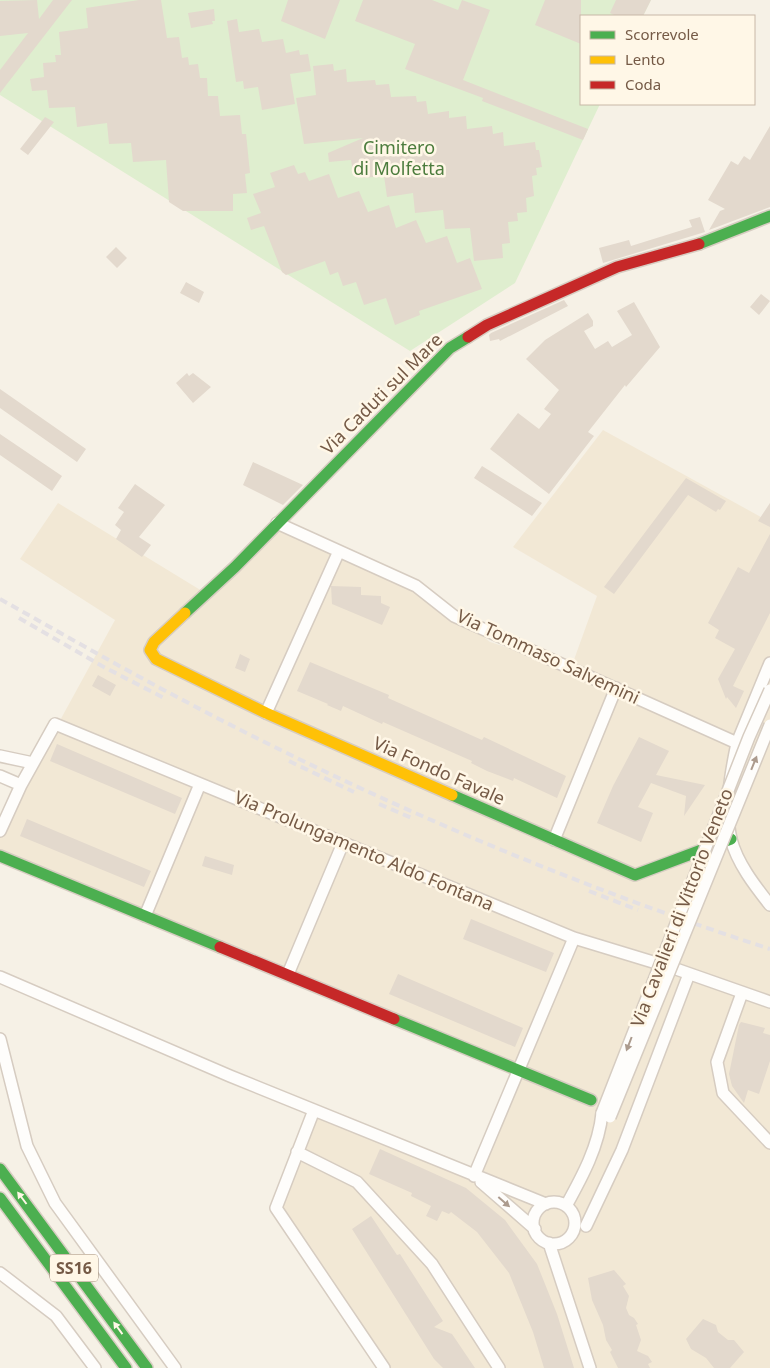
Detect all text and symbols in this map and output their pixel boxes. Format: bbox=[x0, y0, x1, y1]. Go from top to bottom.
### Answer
legend bbox=[580, 15, 755, 105]
text: Scorrevole bbox=[625, 24, 699, 44]
text: Lento bbox=[625, 49, 665, 69]
text: Coda bbox=[625, 74, 661, 94]
park label: Cimitero di Molfetta bbox=[353, 135, 445, 180]
street label: Via Caduti sul Mare bbox=[315, 327, 447, 459]
street label: Via Tommaso Salvemini bbox=[453, 603, 644, 709]
street label: Via Fondo Favale bbox=[370, 730, 509, 810]
one-way arrow bbox=[751, 756, 758, 771]
street label: Via Prolungamento Aldo Fontana bbox=[231, 784, 498, 916]
street label: Via Cavalieri di Vittorio Veneto bbox=[624, 785, 738, 1030]
one-way arrow bbox=[625, 1037, 633, 1051]
one-way arrow bbox=[16, 1192, 27, 1205]
one-way arrow bbox=[498, 1196, 510, 1208]
road number: SS16 bbox=[50, 1254, 98, 1282]
one-way arrow bbox=[113, 1322, 123, 1335]

